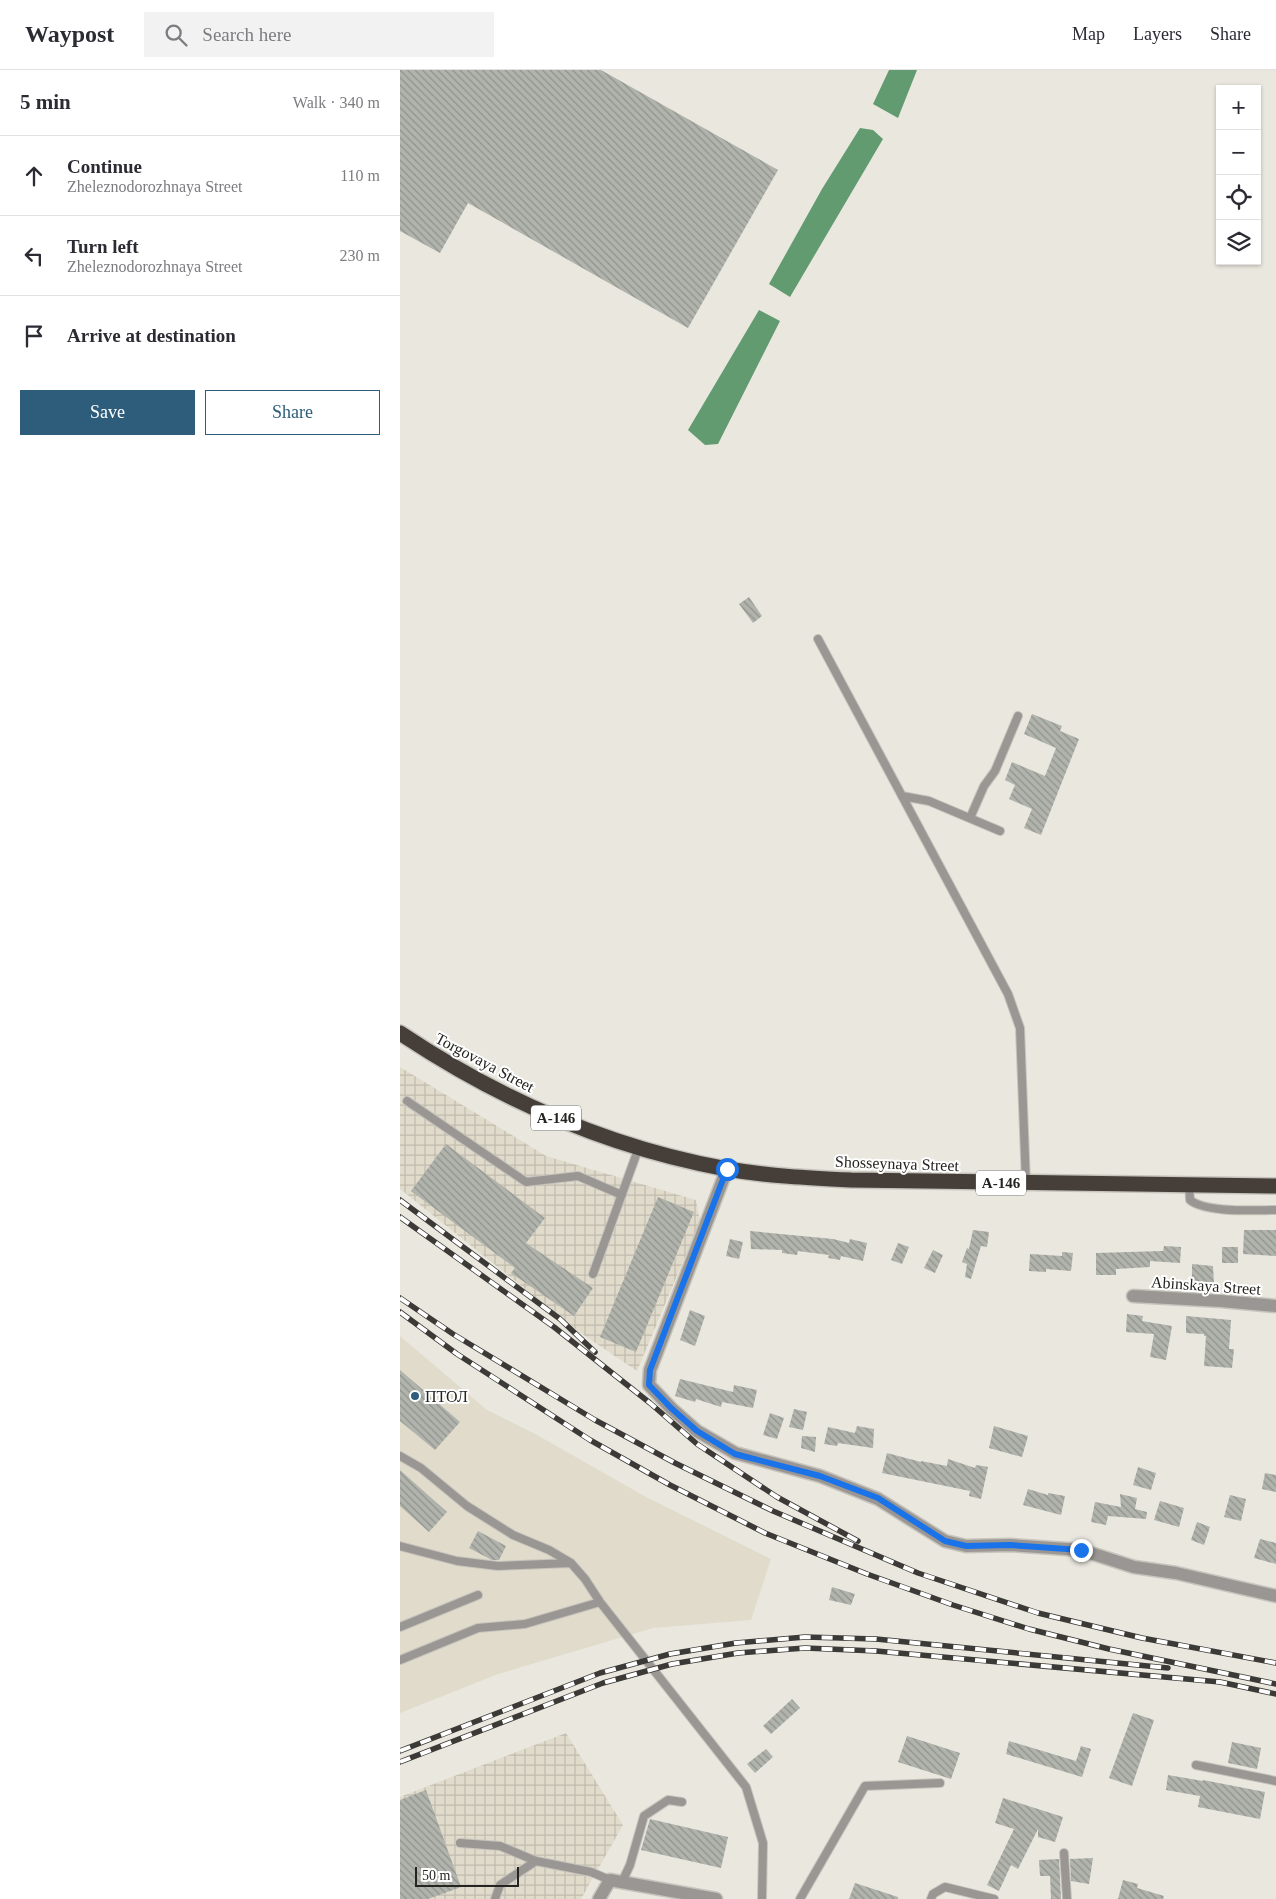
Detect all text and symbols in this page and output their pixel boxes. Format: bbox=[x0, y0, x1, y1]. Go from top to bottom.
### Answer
search box bbox=[144, 12, 494, 57]
text: Waypost bbox=[25, 21, 114, 47]
icon: search bbox=[162, 21, 190, 49]
text: Search here bbox=[202, 24, 292, 45]
text: Map bbox=[1072, 24, 1105, 44]
text: Layers bbox=[1133, 24, 1182, 44]
text: Share bbox=[1210, 24, 1251, 44]
map controls bbox=[1216, 85, 1261, 265]
button: + bbox=[1216, 85, 1261, 130]
text: 5 min bbox=[20, 90, 71, 114]
text: Walk · 340 m bbox=[293, 94, 380, 111]
button: − bbox=[1216, 130, 1261, 175]
text: Continue bbox=[67, 156, 142, 177]
icon: ahead bbox=[20, 162, 48, 190]
text: 110 m bbox=[340, 167, 380, 184]
button: locate bbox=[1216, 175, 1261, 220]
text: Zheleznodorozhnaya Street bbox=[67, 178, 242, 195]
button: layers bbox=[1216, 220, 1261, 265]
text: Turn left bbox=[67, 236, 139, 257]
icon: left bbox=[20, 242, 48, 270]
text: 230 m bbox=[340, 247, 380, 264]
text: Zheleznodorozhnaya Street bbox=[67, 258, 242, 275]
icon: arrive bbox=[20, 322, 48, 350]
text: Arrive at destination bbox=[67, 325, 236, 346]
button: Save bbox=[20, 390, 195, 435]
button: Share bbox=[205, 390, 380, 435]
street label: Torgovaya Street bbox=[432, 1029, 537, 1097]
road number: А-146 bbox=[531, 1106, 581, 1130]
street label: Shosseynaya Street bbox=[835, 1153, 960, 1175]
route start bbox=[716, 1158, 739, 1181]
road number: А-146 bbox=[976, 1170, 1026, 1196]
street label: Abinskaya Street bbox=[1151, 1273, 1262, 1299]
place label: ПТОЛ bbox=[425, 1388, 468, 1405]
marker: ПТОЛ bbox=[409, 1390, 421, 1402]
route end bbox=[1070, 1539, 1093, 1562]
scale bar bbox=[415, 1864, 519, 1887]
text: 50 m bbox=[422, 1868, 450, 1883]

